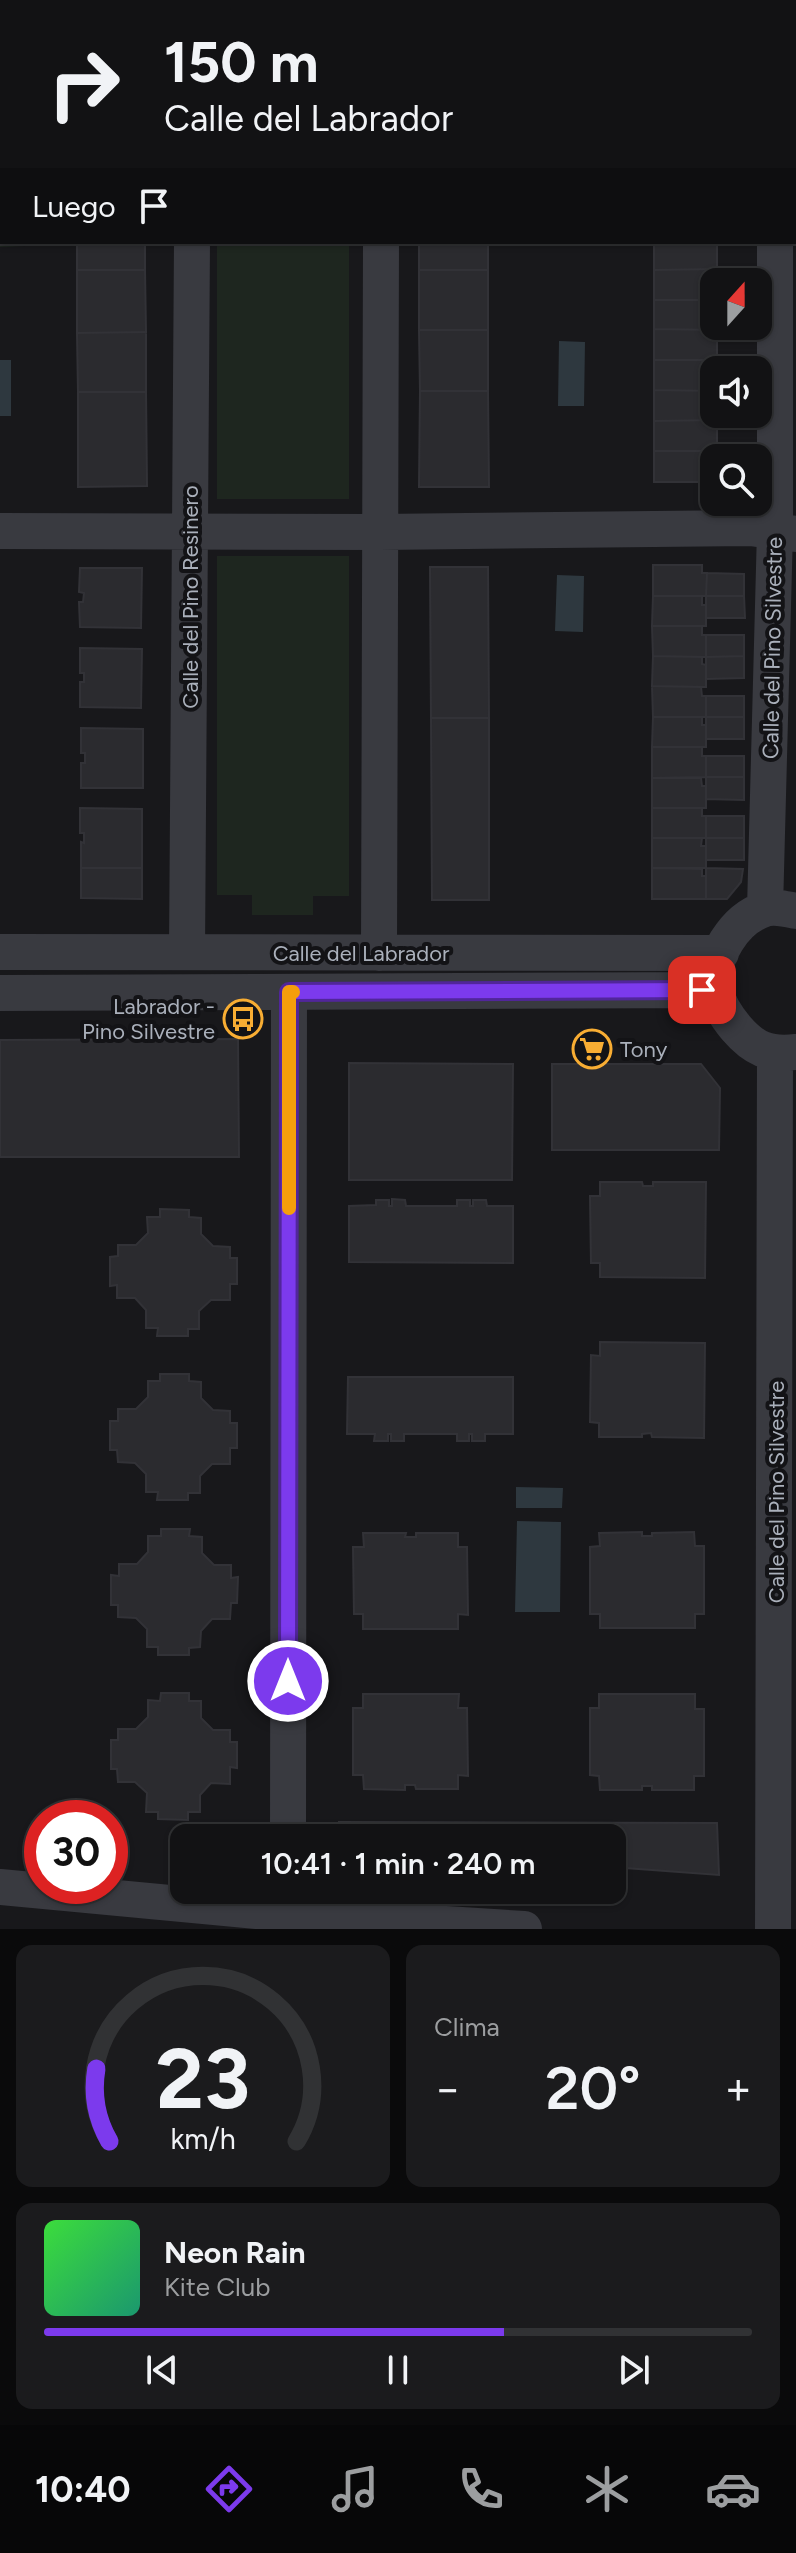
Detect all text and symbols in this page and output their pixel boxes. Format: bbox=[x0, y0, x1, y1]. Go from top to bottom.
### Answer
text: 150 m bbox=[164, 29, 319, 96]
icon: right bbox=[32, 32, 136, 136]
text: Calle del Labrador bbox=[164, 97, 453, 140]
icon: arrive bbox=[132, 184, 176, 228]
text: Luego bbox=[32, 188, 116, 225]
north arrow bbox=[700, 268, 772, 340]
map controls bbox=[700, 268, 772, 516]
button: sound bbox=[700, 356, 772, 428]
button: search bbox=[700, 444, 772, 516]
street label: Calle del Pino Resinero bbox=[177, 485, 204, 709]
street label: Calle del Pino Silvestre bbox=[757, 537, 788, 759]
street label: Calle del Labrador bbox=[273, 940, 450, 967]
pin bbox=[668, 956, 736, 1024]
icon: arrive bbox=[680, 968, 724, 1012]
place label: Labrador - Pino Silvestre bbox=[82, 993, 215, 1045]
bus stop icon: Labrador - Pino Silvestre bbox=[222, 998, 264, 1040]
supermarket icon: Tony bbox=[571, 1028, 613, 1070]
place label: Tony bbox=[620, 1036, 668, 1063]
street label: Calle del Pino Silvestre bbox=[763, 1381, 790, 1603]
position arrow bbox=[246, 1639, 330, 1723]
speed limit sign: 30 bbox=[24, 1800, 128, 1904]
text: 10:41 · 1 min · 240 m bbox=[261, 1845, 535, 1882]
text: Clima bbox=[434, 2011, 500, 2043]
text: 23 bbox=[156, 2029, 250, 2129]
text: 20° bbox=[545, 2052, 641, 2124]
text: − bbox=[434, 2062, 461, 2115]
text: + bbox=[725, 2062, 752, 2115]
text: km/h bbox=[170, 2122, 236, 2156]
text: Neon Rain bbox=[164, 2234, 306, 2271]
text: Kite Club bbox=[164, 2271, 270, 2303]
icon: previous bbox=[140, 2348, 184, 2392]
icon: pause bbox=[376, 2348, 420, 2392]
icon: next bbox=[612, 2348, 656, 2392]
icon: directions bbox=[201, 2461, 257, 2517]
icon: music bbox=[327, 2461, 383, 2517]
icon: phone bbox=[453, 2461, 509, 2517]
icon: climate bbox=[579, 2461, 635, 2517]
icon: car bbox=[705, 2461, 761, 2517]
text: 10:40 bbox=[35, 2468, 131, 2511]

